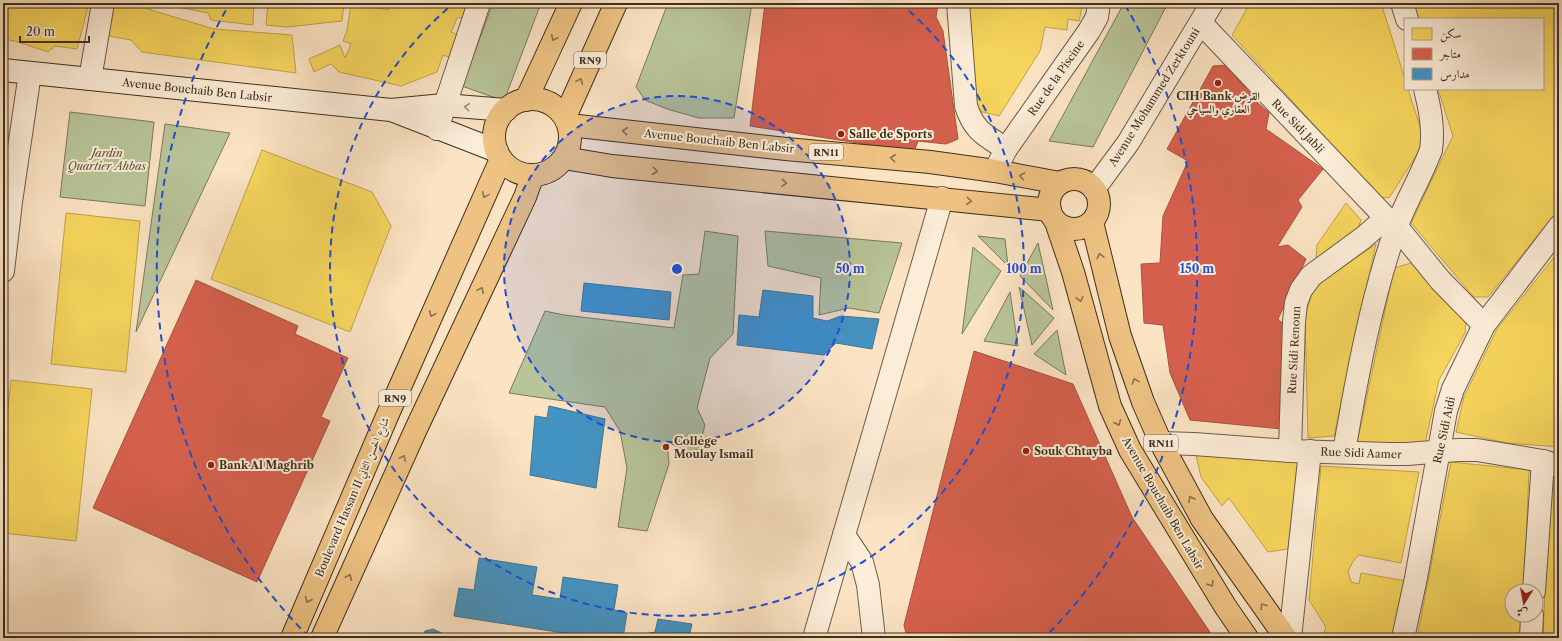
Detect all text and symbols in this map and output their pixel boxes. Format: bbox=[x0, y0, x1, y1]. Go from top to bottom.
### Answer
scale bar bbox=[20, 18, 89, 44]
legend bbox=[1404, 18, 1544, 90]
text: 20 m bbox=[26, 24, 55, 39]
street label: Avenue Mohammed Zerktouni bbox=[1105, 25, 1203, 170]
text: سكن bbox=[1440, 26, 1461, 43]
one-way arrow bbox=[551, 34, 559, 42]
street label: Rue de la Piscine bbox=[1025, 37, 1087, 119]
text: متاجر bbox=[1438, 46, 1461, 61]
road number: RN9 bbox=[574, 52, 606, 68]
text: مدارس bbox=[1440, 66, 1470, 82]
street label: Avenue Bouchaib Ben Labsir bbox=[120, 75, 273, 105]
one-way arrow bbox=[575, 78, 583, 86]
marker: CIH Bank القرض العقاري والسياحي bbox=[1213, 78, 1223, 88]
place label: CIH Bank القرض العقاري والسياحي bbox=[1176, 89, 1260, 118]
street label: Rue Sidi Jabli bbox=[1269, 96, 1328, 156]
one-way arrow bbox=[464, 103, 470, 112]
street label: Avenue Bouchaib Ben Labsir bbox=[642, 126, 795, 156]
one-way arrow bbox=[622, 127, 628, 136]
place label: Salle de Sports bbox=[849, 127, 932, 141]
marker: Salle de Sports bbox=[836, 129, 846, 139]
road number: RN11 bbox=[809, 144, 843, 160]
park label: Jardin Quartier Ahbas bbox=[68, 146, 146, 173]
one-way arrow bbox=[890, 154, 896, 163]
one-way arrow bbox=[652, 166, 658, 175]
one-way arrow bbox=[1019, 172, 1025, 181]
one-way arrow bbox=[781, 179, 787, 188]
one-way arrow bbox=[482, 192, 490, 199]
one-way arrow bbox=[966, 197, 972, 206]
one-way arrow bbox=[1096, 253, 1105, 260]
text: 50 m bbox=[835, 261, 865, 276]
text: 100 m bbox=[1006, 261, 1042, 276]
text: 150 m bbox=[1180, 261, 1214, 276]
centre of rings bbox=[670, 262, 684, 276]
one-way arrow bbox=[476, 286, 484, 294]
one-way arrow bbox=[1075, 295, 1084, 302]
street label: Rue Sidi Renoun bbox=[1285, 305, 1303, 394]
one-way arrow bbox=[429, 310, 437, 317]
one-way arrow bbox=[1132, 378, 1140, 385]
road number: RN9 bbox=[379, 390, 411, 406]
street label: Rue Sidi Aidi bbox=[1430, 395, 1458, 465]
street label: Boulevard Hassan II شارع الحسن الثاني bbox=[312, 415, 395, 580]
one-way arrow bbox=[1113, 419, 1121, 427]
street label: Avenue Bouchaib Ben Labsir bbox=[1119, 433, 1207, 572]
place label: Collège Moulay Ismail bbox=[674, 434, 754, 461]
road number: RN11 bbox=[1144, 435, 1178, 451]
marker: Collège Moulay Ismail bbox=[661, 442, 671, 452]
place label: Souk Chtayba bbox=[1034, 444, 1113, 458]
street label: Rue Sidi Aamer bbox=[1320, 445, 1402, 461]
marker: Souk Chtayba bbox=[1021, 446, 1031, 456]
one-way arrow bbox=[398, 455, 406, 462]
place label: Bank Al Maghrib bbox=[219, 458, 314, 472]
marker: Bank Al Maghrib bbox=[206, 460, 216, 470]
one-way arrow bbox=[1188, 496, 1195, 503]
one-way arrow bbox=[345, 573, 353, 580]
one-way arrow bbox=[1206, 580, 1214, 587]
north arrow bbox=[1504, 583, 1544, 623]
one-way arrow bbox=[305, 595, 313, 603]
one-way arrow bbox=[1261, 604, 1268, 611]
text: ش bbox=[1515, 605, 1529, 621]

